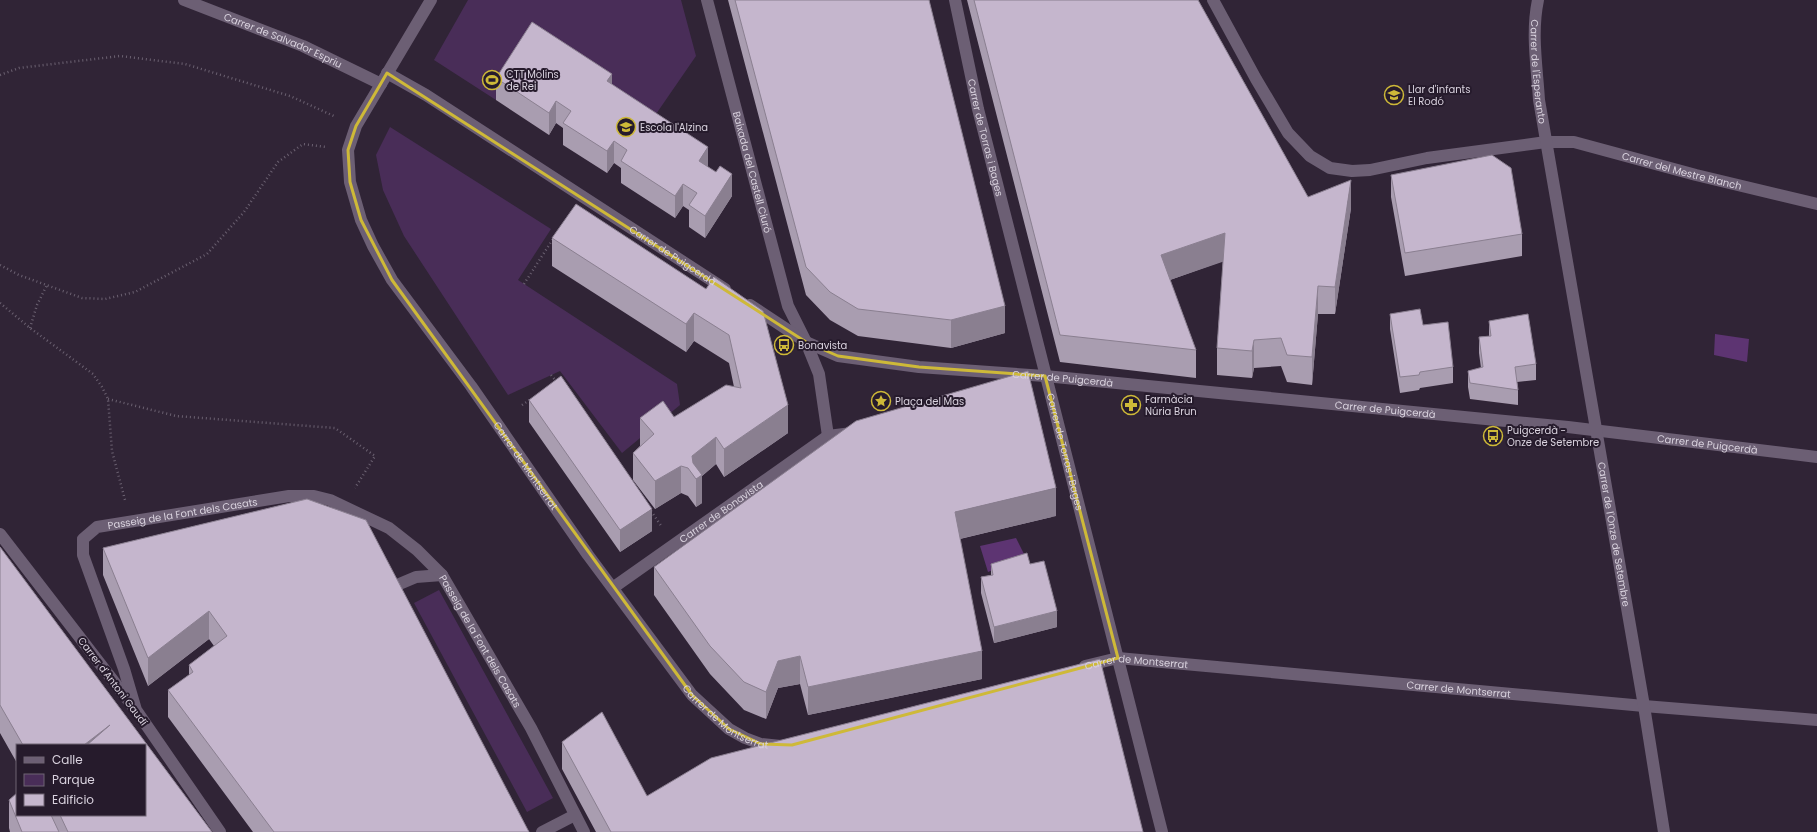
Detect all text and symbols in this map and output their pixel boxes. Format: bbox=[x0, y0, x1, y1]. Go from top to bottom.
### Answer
street label: Carrer de Salvador Espriu bbox=[222, 9, 345, 72]
street label: Carrer de l'Esperanto bbox=[1527, 19, 1550, 125]
place label: CTT Molins de Rei bbox=[506, 67, 559, 94]
sports icon: CTT Molins de Rei bbox=[481, 69, 503, 91]
street label: Carrer de Torras i Bages bbox=[964, 78, 1007, 198]
place label: Llar d'infants El Rodó bbox=[1408, 82, 1470, 109]
school or university icon: Llar d'infants El Rodó bbox=[1383, 84, 1405, 106]
street label: Baixada del Castell Ciuró bbox=[729, 110, 775, 235]
school or university icon: Escola l'Alzina bbox=[615, 116, 637, 138]
place label: Escola l'Alzina bbox=[640, 120, 708, 135]
street label: Carrer del Mestre Blanch bbox=[1620, 148, 1743, 194]
street label: Carrer de Puigcerdà bbox=[626, 222, 719, 289]
bus stop icon: Bonavista bbox=[773, 334, 795, 356]
place label: Bonavista bbox=[798, 338, 847, 353]
street label: Carrer de Puigcerdà bbox=[1012, 367, 1114, 391]
place icon: Plaça del Mas bbox=[870, 390, 892, 412]
street label: Carrer de Torras i Bages bbox=[1043, 392, 1087, 512]
place label: Farmàcia Núria Brun bbox=[1145, 392, 1197, 419]
place label: Plaça del Mas bbox=[895, 394, 964, 409]
pharmacy icon: Farmàcia Núria Brun bbox=[1120, 394, 1142, 416]
street label: Carrer de Puigcerdà bbox=[1334, 397, 1436, 422]
street label: Carrer de Montserrat bbox=[490, 418, 562, 513]
place label: Puigcerdà - Onze de Setembre bbox=[1507, 423, 1599, 450]
bus stop icon: Puigcerdà - Onze de Setembre bbox=[1482, 425, 1504, 447]
street label: Carrer de Puigcerdà bbox=[1656, 431, 1758, 458]
street label: Carrer de l'Onze de Setembre bbox=[1594, 461, 1634, 608]
street label: Carrer de Bonavista bbox=[676, 477, 766, 547]
street label: Passeig de la Font dels Casats bbox=[107, 494, 259, 533]
street label: Passeig de la Font dels Casats bbox=[435, 572, 525, 711]
street label: Carrer d'Antoni Gaudí bbox=[74, 634, 151, 729]
street label: Carrer de Montserrat bbox=[1083, 651, 1189, 674]
street label: Carrer de Montserrat bbox=[1406, 677, 1512, 702]
street label: Carrer de Montserrat bbox=[679, 682, 769, 753]
legend bbox=[16, 744, 146, 816]
text: Calle bbox=[52, 751, 83, 768]
text: Parque bbox=[52, 771, 95, 788]
text: Edificio bbox=[52, 791, 94, 808]

